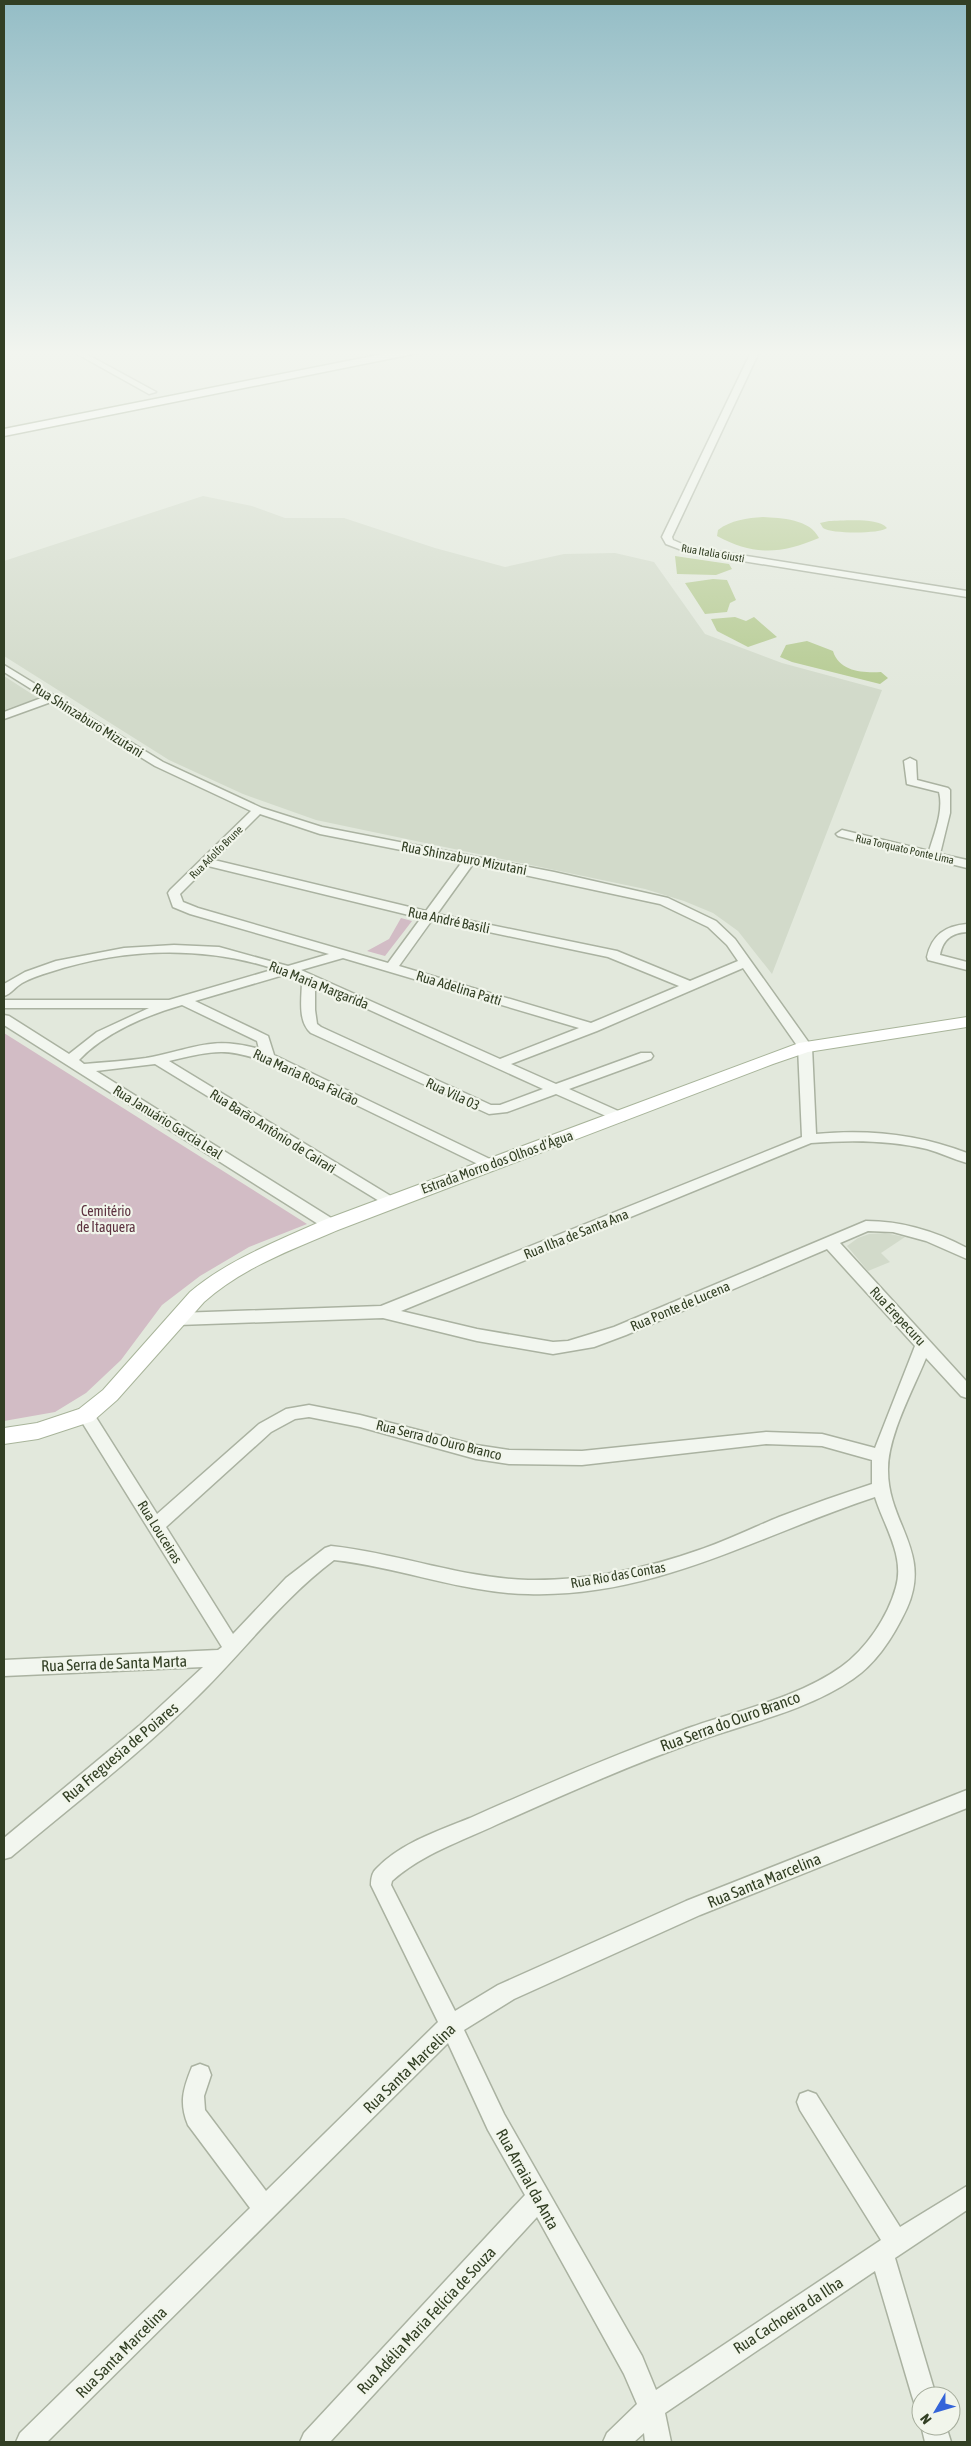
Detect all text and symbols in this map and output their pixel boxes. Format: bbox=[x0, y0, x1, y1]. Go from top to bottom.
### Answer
street label: Rua Italia Giusti bbox=[681, 542, 745, 564]
street label: Rua Shinzaburo Mizutani bbox=[30, 679, 146, 761]
street label: Rua Adolfo Brune bbox=[187, 823, 245, 881]
street label: Rua Torquato Ponte Lima bbox=[855, 832, 955, 866]
street label: Rua Shinzaburo Mizutani bbox=[400, 838, 528, 878]
street label: Rua André Basili bbox=[407, 904, 491, 936]
street label: Rua Maria Margarida bbox=[267, 958, 371, 1012]
street label: Rua Adelina Patti bbox=[414, 967, 504, 1009]
street label: Rua Maria Rosa Falcão bbox=[251, 1046, 361, 1108]
street label: Rua Vila 03 bbox=[424, 1075, 482, 1113]
street label: Rua Januário Garcia Leal bbox=[110, 1082, 226, 1162]
street label: Rua Barão Antônio de Cairari bbox=[207, 1086, 339, 1176]
street label: Estrada Morro dos Olhos d'Água bbox=[419, 1127, 575, 1197]
park label: Cemitério de Itaquera bbox=[76, 1203, 136, 1235]
street label: Rua Ilha de Santa Ana bbox=[521, 1206, 631, 1262]
street label: Rua Ponte de Lucena bbox=[628, 1278, 732, 1334]
street label: Rua Erepecuru bbox=[867, 1283, 929, 1349]
street label: Rua Serra do Ouro Branco bbox=[374, 1417, 504, 1463]
street label: Rua Louceiras bbox=[134, 1498, 186, 1566]
street label: Rua Rio das Contas bbox=[569, 1559, 667, 1591]
street label: Rua Serra de Santa Marta bbox=[41, 1651, 187, 1675]
street label: Rua Serra do Ouro Branco bbox=[658, 1687, 802, 1755]
street label: Rua Freguesia de Poiares bbox=[59, 1698, 182, 1806]
street label: Rua Santa Marcelina bbox=[705, 1849, 823, 1911]
street label: Rua Santa Marcelina bbox=[359, 2020, 459, 2116]
street label: Rua Arraial da Anta bbox=[493, 2126, 563, 2232]
street label: Rua Adélia Maria Felícia de Souza bbox=[353, 2243, 499, 2397]
street label: Rua Cachoeira da Ilha bbox=[730, 2273, 846, 2357]
street label: Rua Santa Marcelina bbox=[72, 2303, 170, 2401]
north arrow bbox=[911, 2386, 961, 2436]
text: N bbox=[917, 2411, 935, 2427]

